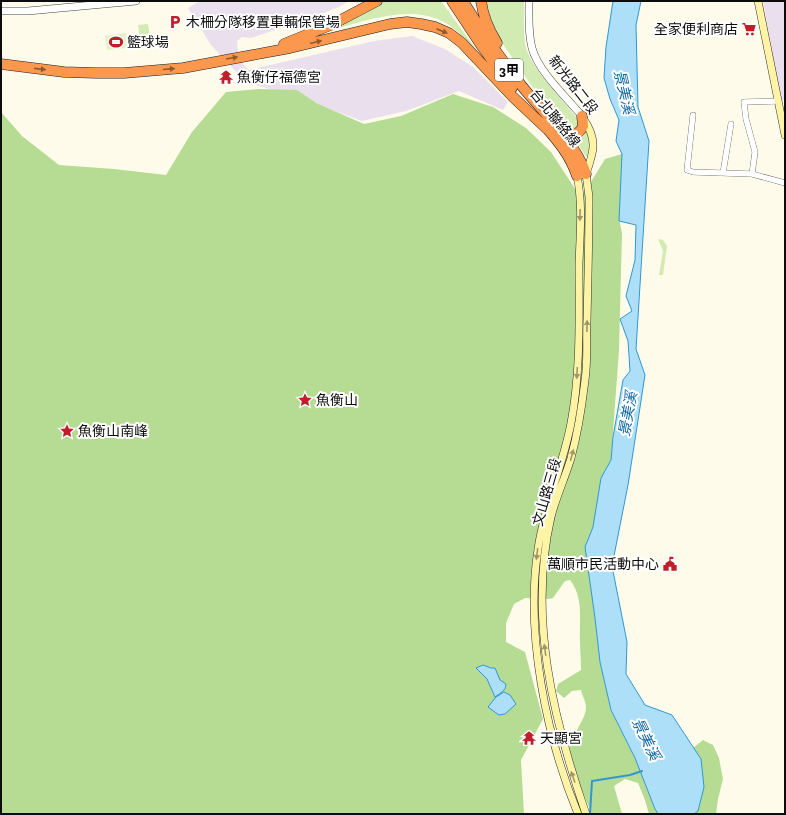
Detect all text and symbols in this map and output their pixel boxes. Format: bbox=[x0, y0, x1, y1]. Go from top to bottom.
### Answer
parking icon: 木柵分隊移置車輛保管場 bbox=[167, 14, 183, 30]
place label: 木柵分隊移置車輛保管場 bbox=[186, 14, 340, 31]
place label: 全家便利商店 bbox=[654, 21, 738, 38]
supermarket icon: 全家便利商店 bbox=[741, 21, 757, 37]
one-way arrow bbox=[437, 28, 449, 34]
sports icon: 籃球場 bbox=[108, 34, 124, 50]
place label: 籃球場 bbox=[127, 34, 169, 51]
one-way arrow bbox=[310, 38, 322, 44]
street label: 新光路二段 bbox=[545, 52, 601, 118]
one-way arrow bbox=[226, 55, 238, 61]
road number: 3甲 bbox=[495, 59, 523, 81]
one-way arrow bbox=[34, 66, 46, 72]
one-way arrow bbox=[163, 66, 175, 72]
water label: 景美溪 bbox=[610, 68, 638, 118]
temple icon: 魚衡仔福德宮 bbox=[218, 69, 234, 85]
place label: 魚衡仔福德宮 bbox=[237, 69, 321, 86]
street label: 台北聯絡線 bbox=[526, 85, 584, 151]
one-way arrow bbox=[577, 209, 583, 222]
one-way arrow bbox=[583, 320, 590, 332]
one-way arrow bbox=[574, 367, 580, 380]
water label: 景美溪 bbox=[615, 388, 641, 438]
place icon: 魚衡山 bbox=[297, 392, 313, 408]
place label: 魚衡山 bbox=[316, 392, 358, 409]
place icon: 魚衡山南峰 bbox=[59, 423, 75, 439]
place label: 魚衡山南峰 bbox=[78, 423, 148, 440]
one-way arrow bbox=[569, 448, 575, 461]
street label: 文山路三段 bbox=[529, 456, 565, 528]
one-way arrow bbox=[534, 548, 540, 560]
place label: 萬順市民活動中心 bbox=[547, 556, 659, 573]
public building icon: 萬順市民活動中心 bbox=[662, 556, 678, 572]
one-way arrow bbox=[542, 644, 548, 657]
water label: 景美溪 bbox=[628, 715, 665, 765]
temple icon: 天顯宮 bbox=[521, 730, 537, 746]
place label: 天顯宮 bbox=[540, 730, 582, 747]
one-way arrow bbox=[570, 771, 576, 783]

